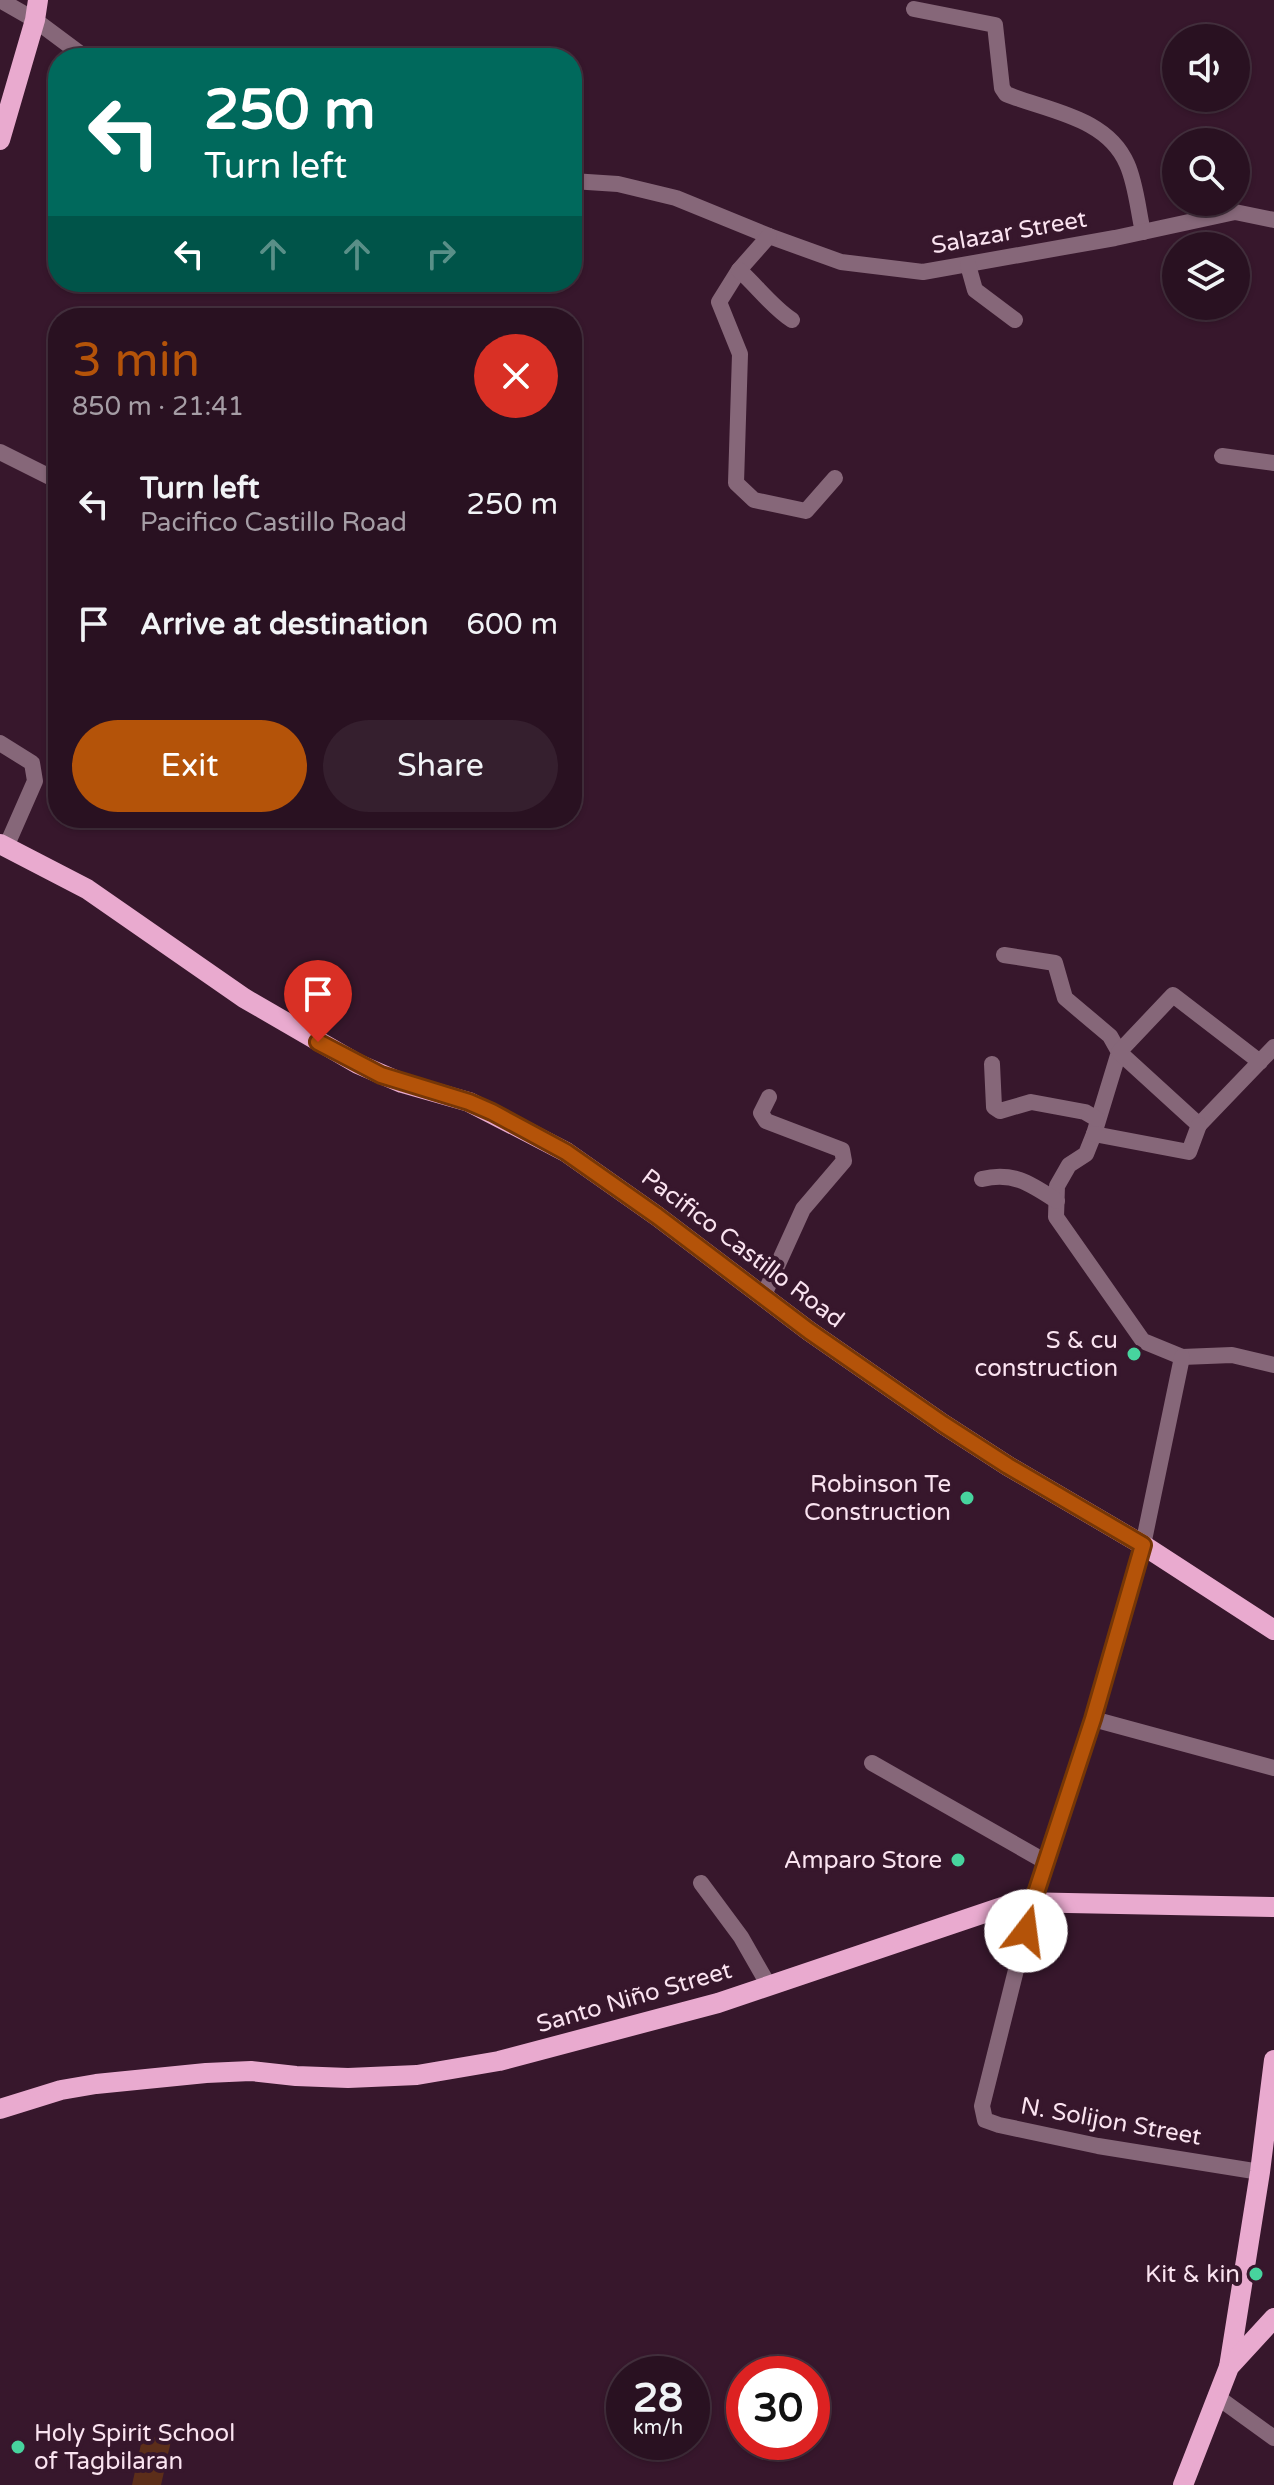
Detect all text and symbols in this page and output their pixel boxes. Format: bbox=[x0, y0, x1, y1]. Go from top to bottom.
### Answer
map controls bbox=[1162, 24, 1250, 320]
button: sound bbox=[1162, 24, 1250, 112]
text: 250 m bbox=[204, 77, 375, 144]
icon: left bbox=[72, 80, 176, 184]
button: search bbox=[1162, 128, 1250, 216]
text: Turn left bbox=[204, 145, 347, 188]
street label: Salazar Street bbox=[929, 205, 1089, 260]
icon: left bbox=[167, 232, 211, 276]
icon: ahead bbox=[251, 232, 295, 276]
icon: ahead bbox=[335, 232, 379, 276]
icon: right bbox=[419, 232, 463, 276]
button: layers bbox=[1162, 232, 1250, 320]
text: 3 min bbox=[72, 332, 200, 390]
button: close bbox=[474, 334, 558, 418]
text: 850 m · 21:41 bbox=[72, 391, 244, 422]
text: Turn left bbox=[140, 470, 259, 507]
icon: left bbox=[72, 482, 116, 526]
text: 250 m bbox=[466, 486, 558, 523]
text: Pacifico Castillo Road bbox=[140, 507, 407, 538]
icon: arrive bbox=[72, 602, 116, 646]
text: Arrive at destination bbox=[140, 606, 428, 643]
text: 600 m bbox=[466, 606, 558, 643]
button: Exit bbox=[72, 720, 307, 812]
button: Share bbox=[323, 720, 558, 812]
pin bbox=[284, 960, 352, 1042]
icon: arrive bbox=[296, 972, 340, 1016]
street label: Pacifico Castillo Road bbox=[636, 1163, 850, 1334]
place label: S & cu construction bbox=[975, 1326, 1118, 1383]
marker: S & cu construction bbox=[1125, 1345, 1143, 1363]
place label: Robinson Te Construction bbox=[804, 1470, 951, 1527]
marker: Robinson Te Construction bbox=[958, 1489, 976, 1507]
place label: Amparo Store bbox=[784, 1846, 942, 1875]
marker: Amparo Store bbox=[949, 1851, 967, 1869]
position arrow bbox=[984, 1889, 1068, 1973]
street label: Santo Niño Street bbox=[533, 1956, 735, 2039]
street label: N. Solijon Street bbox=[1018, 2091, 1204, 2152]
place label: Kit & kin bbox=[1145, 2260, 1240, 2289]
marker: Kit & kin bbox=[1247, 2265, 1265, 2283]
speed limit sign: 30 bbox=[726, 2356, 830, 2460]
text: 28 bbox=[633, 2374, 683, 2422]
text: km/h bbox=[633, 2416, 683, 2440]
place label: Holy Spirit School of Tagbilaran bbox=[34, 2419, 235, 2476]
marker: Holy Spirit School of Tagbilaran bbox=[9, 2438, 27, 2456]

